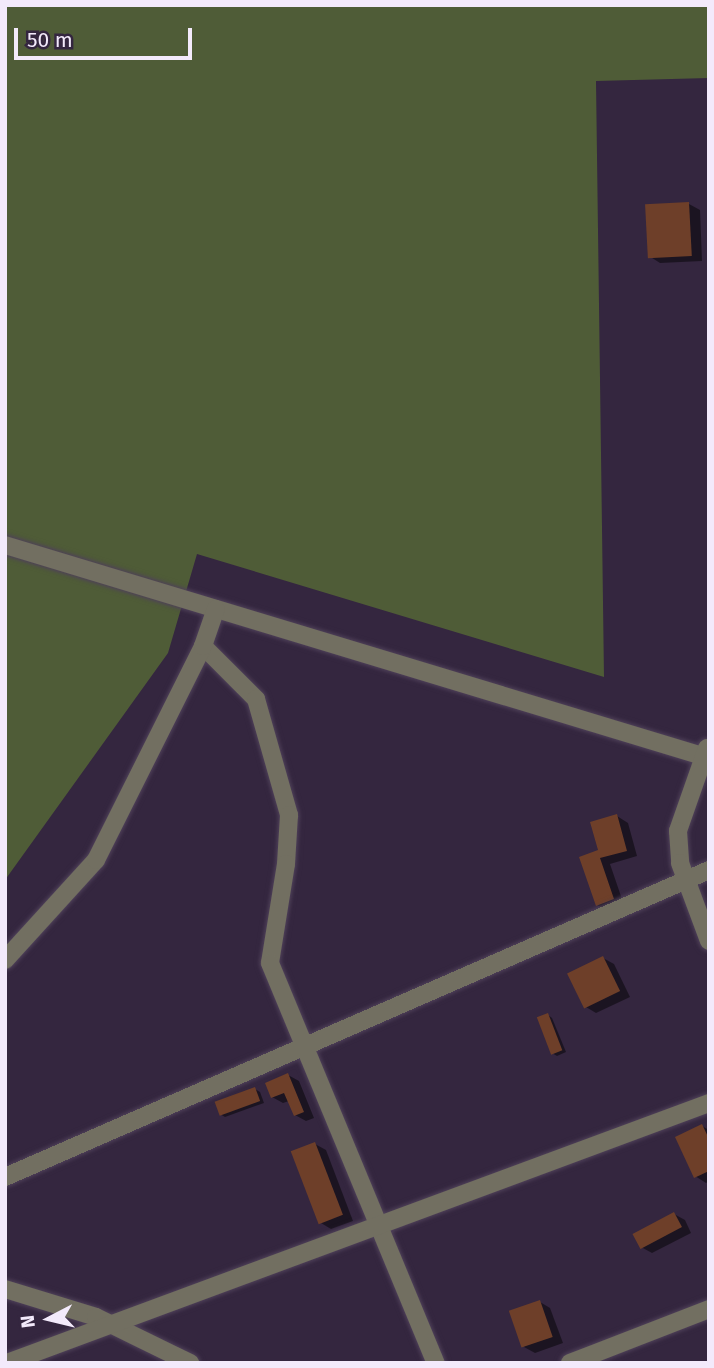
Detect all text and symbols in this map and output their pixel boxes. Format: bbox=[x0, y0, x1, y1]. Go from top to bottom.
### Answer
scale bar bbox=[18, 14, 196, 58]
text: 50 m bbox=[27, 27, 73, 53]
north arrow bbox=[14, 1284, 84, 1354]
text: N bbox=[15, 1314, 40, 1329]

